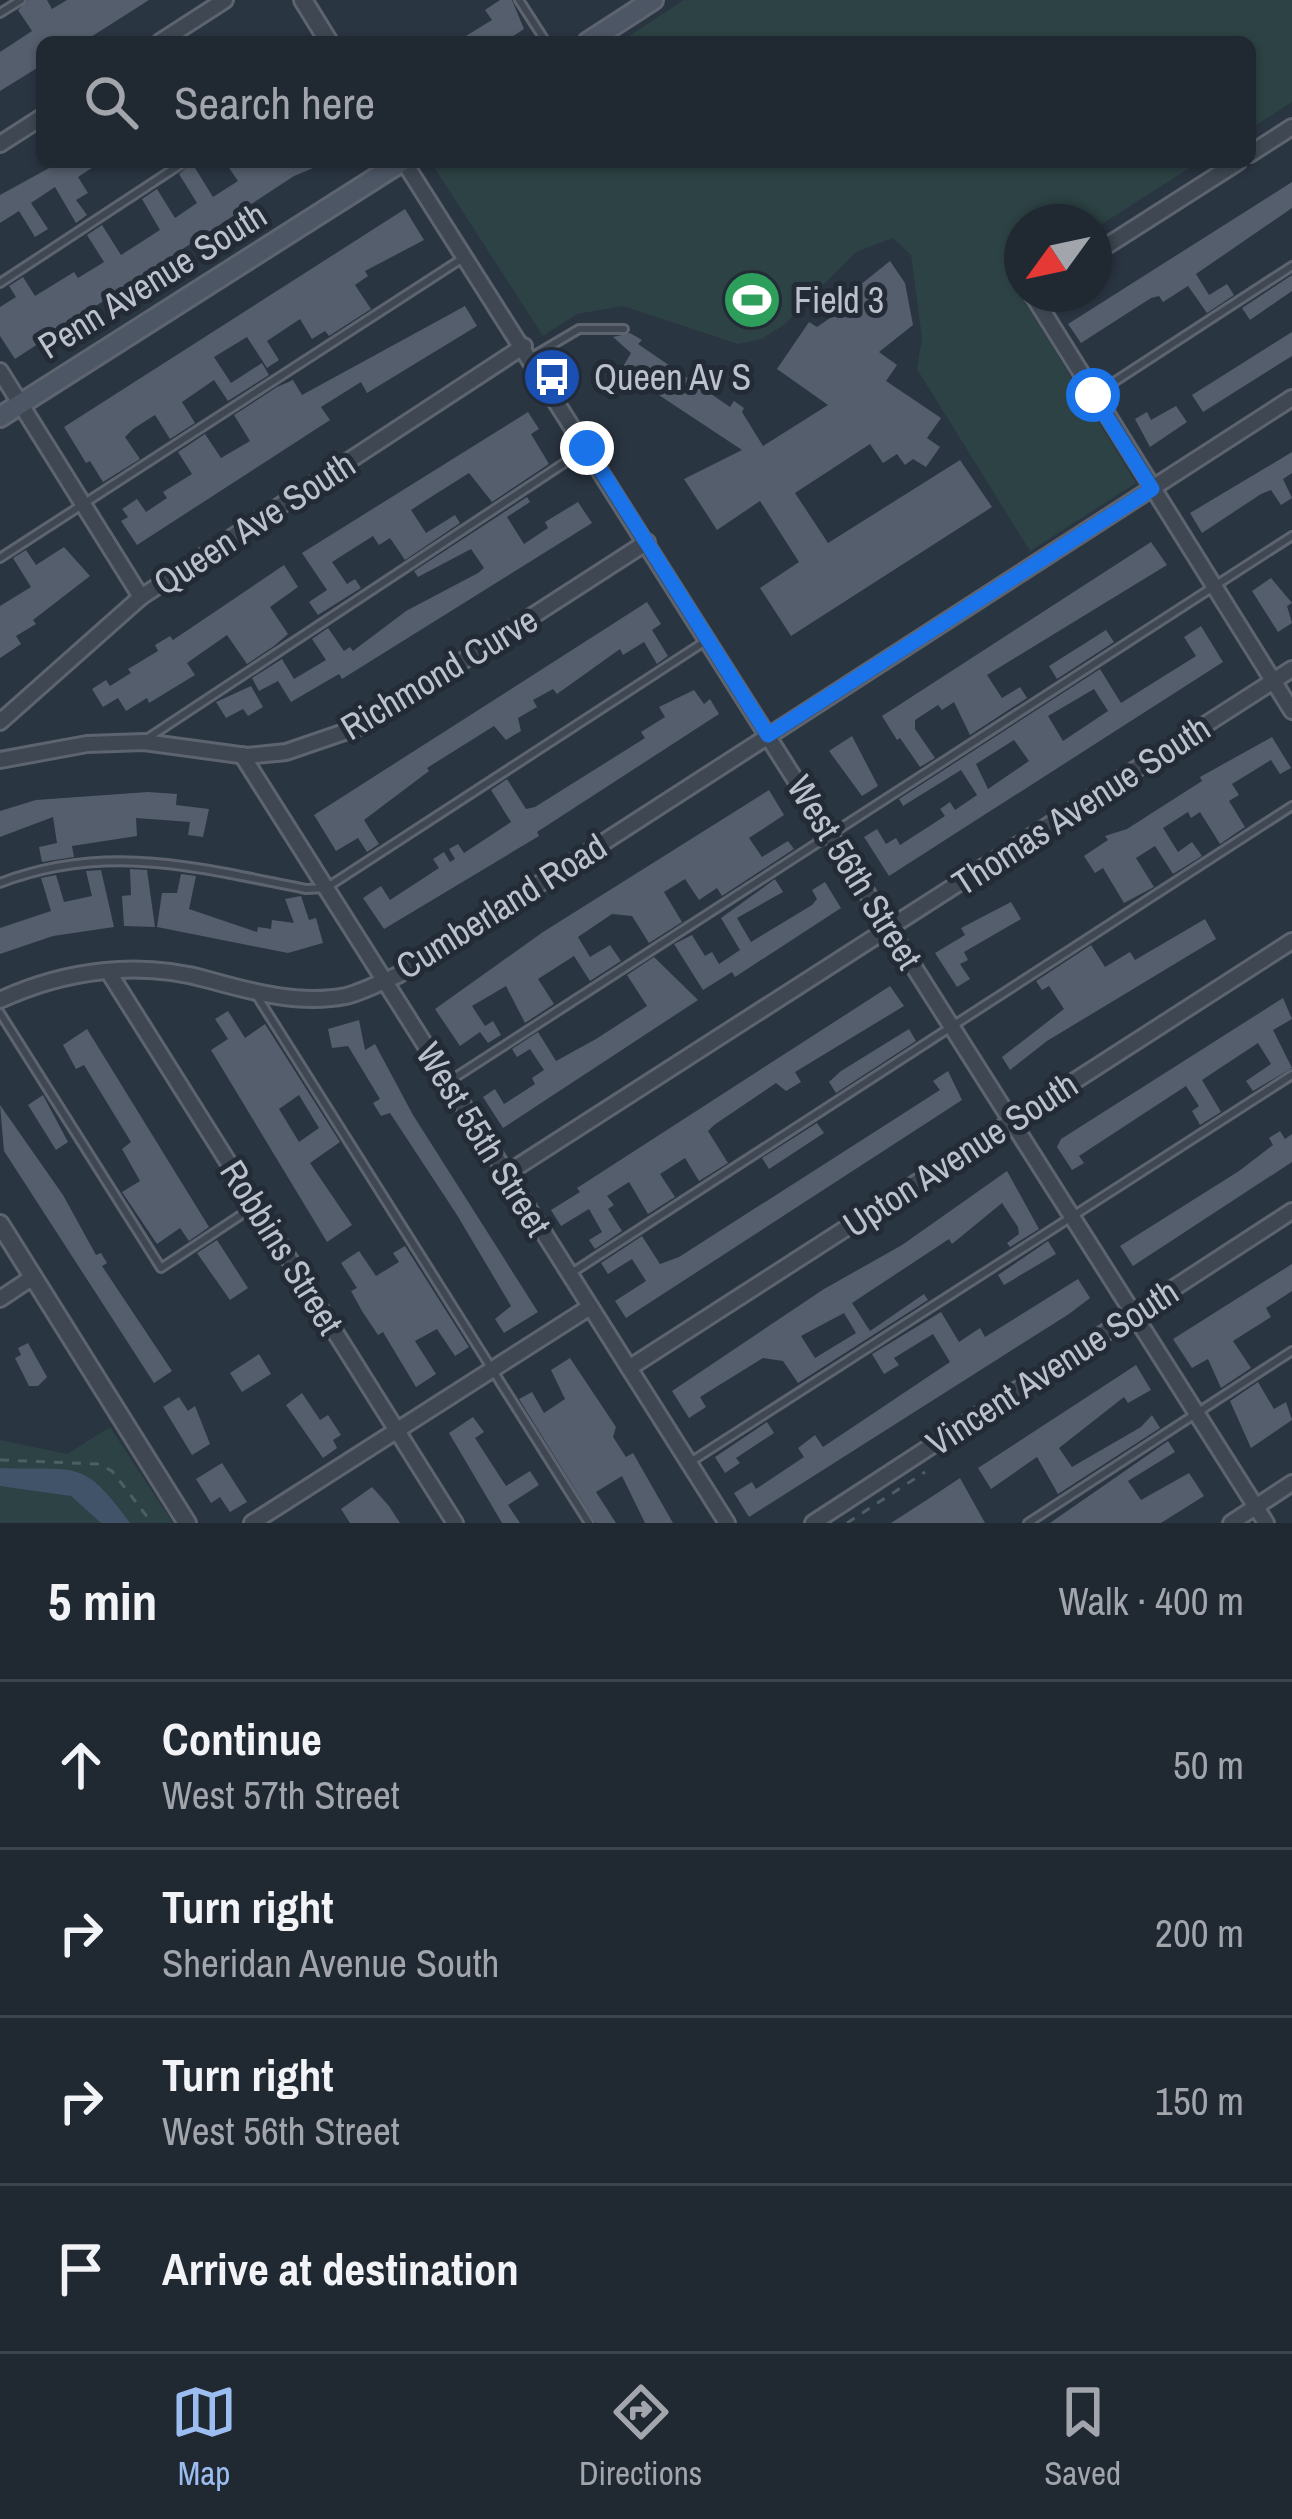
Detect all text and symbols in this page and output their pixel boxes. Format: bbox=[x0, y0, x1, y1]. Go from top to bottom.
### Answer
search box bbox=[36, 36, 1256, 168]
icon: search bbox=[78, 69, 144, 135]
text: Search here bbox=[174, 72, 375, 133]
street label: Penn Avenue South bbox=[29, 191, 275, 369]
north arrow bbox=[1004, 204, 1112, 312]
sports icon: Field 3 bbox=[721, 269, 783, 331]
place label: Field 3 bbox=[794, 276, 884, 324]
bus stop icon: Queen Av S bbox=[521, 346, 583, 408]
place label: Queen Av S bbox=[594, 353, 751, 401]
route start bbox=[1066, 368, 1120, 422]
route end bbox=[560, 421, 614, 475]
street label: Queen Ave South bbox=[144, 440, 364, 606]
street label: Richmond Curve bbox=[332, 595, 546, 751]
street label: Thomas Avenue South bbox=[943, 704, 1219, 906]
street label: West 56th Street bbox=[777, 766, 933, 978]
street label: Cumberland Road bbox=[387, 822, 615, 990]
street label: West 55th Street bbox=[406, 1033, 562, 1245]
street label: Upton Avenue South bbox=[834, 1060, 1086, 1248]
street label: Robbins Street bbox=[209, 1151, 355, 1343]
street label: Vincent Avenue South bbox=[917, 1268, 1187, 1466]
text: 5 min bbox=[48, 1567, 157, 1636]
text: Walk · 400 m bbox=[1059, 1575, 1244, 1627]
text: Continue bbox=[162, 1708, 322, 1769]
icon: ahead bbox=[48, 1732, 114, 1798]
text: 50 m bbox=[1173, 1739, 1244, 1791]
text: West 57th Street bbox=[162, 1769, 400, 1821]
text: Turn right bbox=[162, 1876, 334, 1937]
icon: right bbox=[48, 1900, 114, 1966]
text: 200 m bbox=[1155, 1907, 1244, 1959]
text: Sheridan Avenue South bbox=[162, 1937, 499, 1989]
text: Turn right bbox=[162, 2044, 334, 2105]
icon: right bbox=[48, 2068, 114, 2134]
text: 150 m bbox=[1155, 2075, 1244, 2127]
text: West 56th Street bbox=[162, 2105, 400, 2157]
icon: arrive bbox=[48, 2236, 114, 2302]
text: Arrive at destination bbox=[162, 2238, 519, 2299]
tab: Map bbox=[171, 2379, 237, 2495]
tab: Directions bbox=[579, 2379, 702, 2495]
tab: Saved bbox=[1044, 2379, 1121, 2495]

